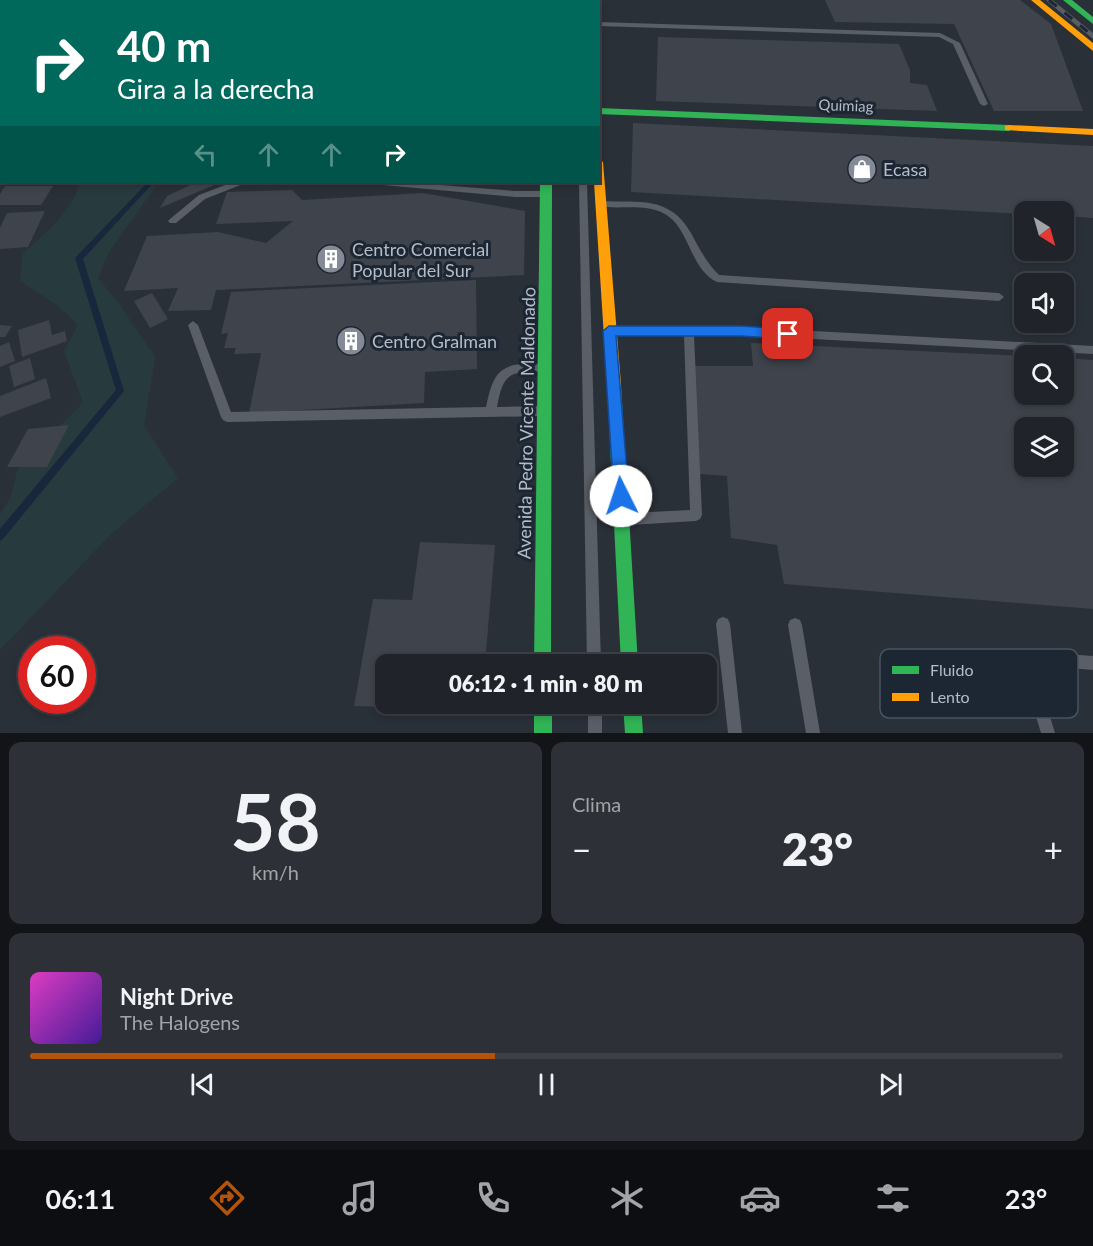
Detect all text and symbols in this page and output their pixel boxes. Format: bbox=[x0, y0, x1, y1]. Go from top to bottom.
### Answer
text: 40 m bbox=[117, 21, 211, 71]
icon: right bbox=[18, 24, 96, 102]
text: Gira a la derecha bbox=[117, 72, 314, 105]
street label: Quimiag bbox=[818, 95, 874, 115]
icon: left bbox=[189, 138, 222, 171]
icon: ahead bbox=[252, 138, 285, 171]
icon: ahead bbox=[315, 138, 348, 171]
icon: right bbox=[378, 138, 411, 171]
shop icon: Ecasa bbox=[846, 153, 878, 185]
place label: Ecasa bbox=[883, 158, 927, 180]
north arrow bbox=[1014, 201, 1074, 261]
map controls bbox=[1014, 201, 1074, 477]
place label: Centro Comercial Popular del Sur bbox=[352, 238, 489, 281]
building icon: Centro Comercial Popular del Sur bbox=[315, 243, 347, 275]
button: sound bbox=[1014, 273, 1074, 333]
street label: Avenida Pedro Vicente Maldonado bbox=[513, 287, 539, 559]
pin bbox=[762, 308, 813, 359]
icon: arrive bbox=[771, 317, 804, 350]
building icon: Centro Gralman bbox=[335, 325, 367, 357]
place label: Centro Gralman bbox=[372, 330, 497, 352]
button: search bbox=[1014, 345, 1074, 405]
button: layers bbox=[1014, 417, 1074, 477]
position arrow bbox=[589, 464, 653, 528]
speed limit sign: 60 bbox=[18, 636, 96, 714]
legend bbox=[880, 649, 1078, 718]
text: Fluido bbox=[930, 660, 973, 679]
text: 06:12 · 1 min · 80 m bbox=[449, 670, 643, 697]
text: Lento bbox=[930, 687, 970, 706]
text: 58 bbox=[230, 774, 321, 868]
text: Clima bbox=[572, 792, 621, 816]
text: 23° bbox=[782, 822, 853, 876]
text: − bbox=[572, 829, 591, 869]
text: + bbox=[1044, 829, 1063, 869]
text: km/h bbox=[252, 860, 299, 884]
text: Night Drive bbox=[120, 983, 233, 1010]
text: The Halogens bbox=[120, 1010, 240, 1034]
icon: previous bbox=[186, 1068, 219, 1101]
icon: pause bbox=[530, 1068, 563, 1101]
icon: next bbox=[874, 1068, 907, 1101]
icon: directions bbox=[206, 1177, 248, 1219]
icon: music bbox=[339, 1177, 381, 1219]
icon: phone bbox=[472, 1177, 514, 1219]
icon: climate bbox=[606, 1177, 648, 1219]
icon: car bbox=[739, 1177, 781, 1219]
icon: filters bbox=[872, 1177, 914, 1219]
text: 06:11 bbox=[46, 1182, 115, 1215]
text: 23° bbox=[1005, 1182, 1047, 1215]

